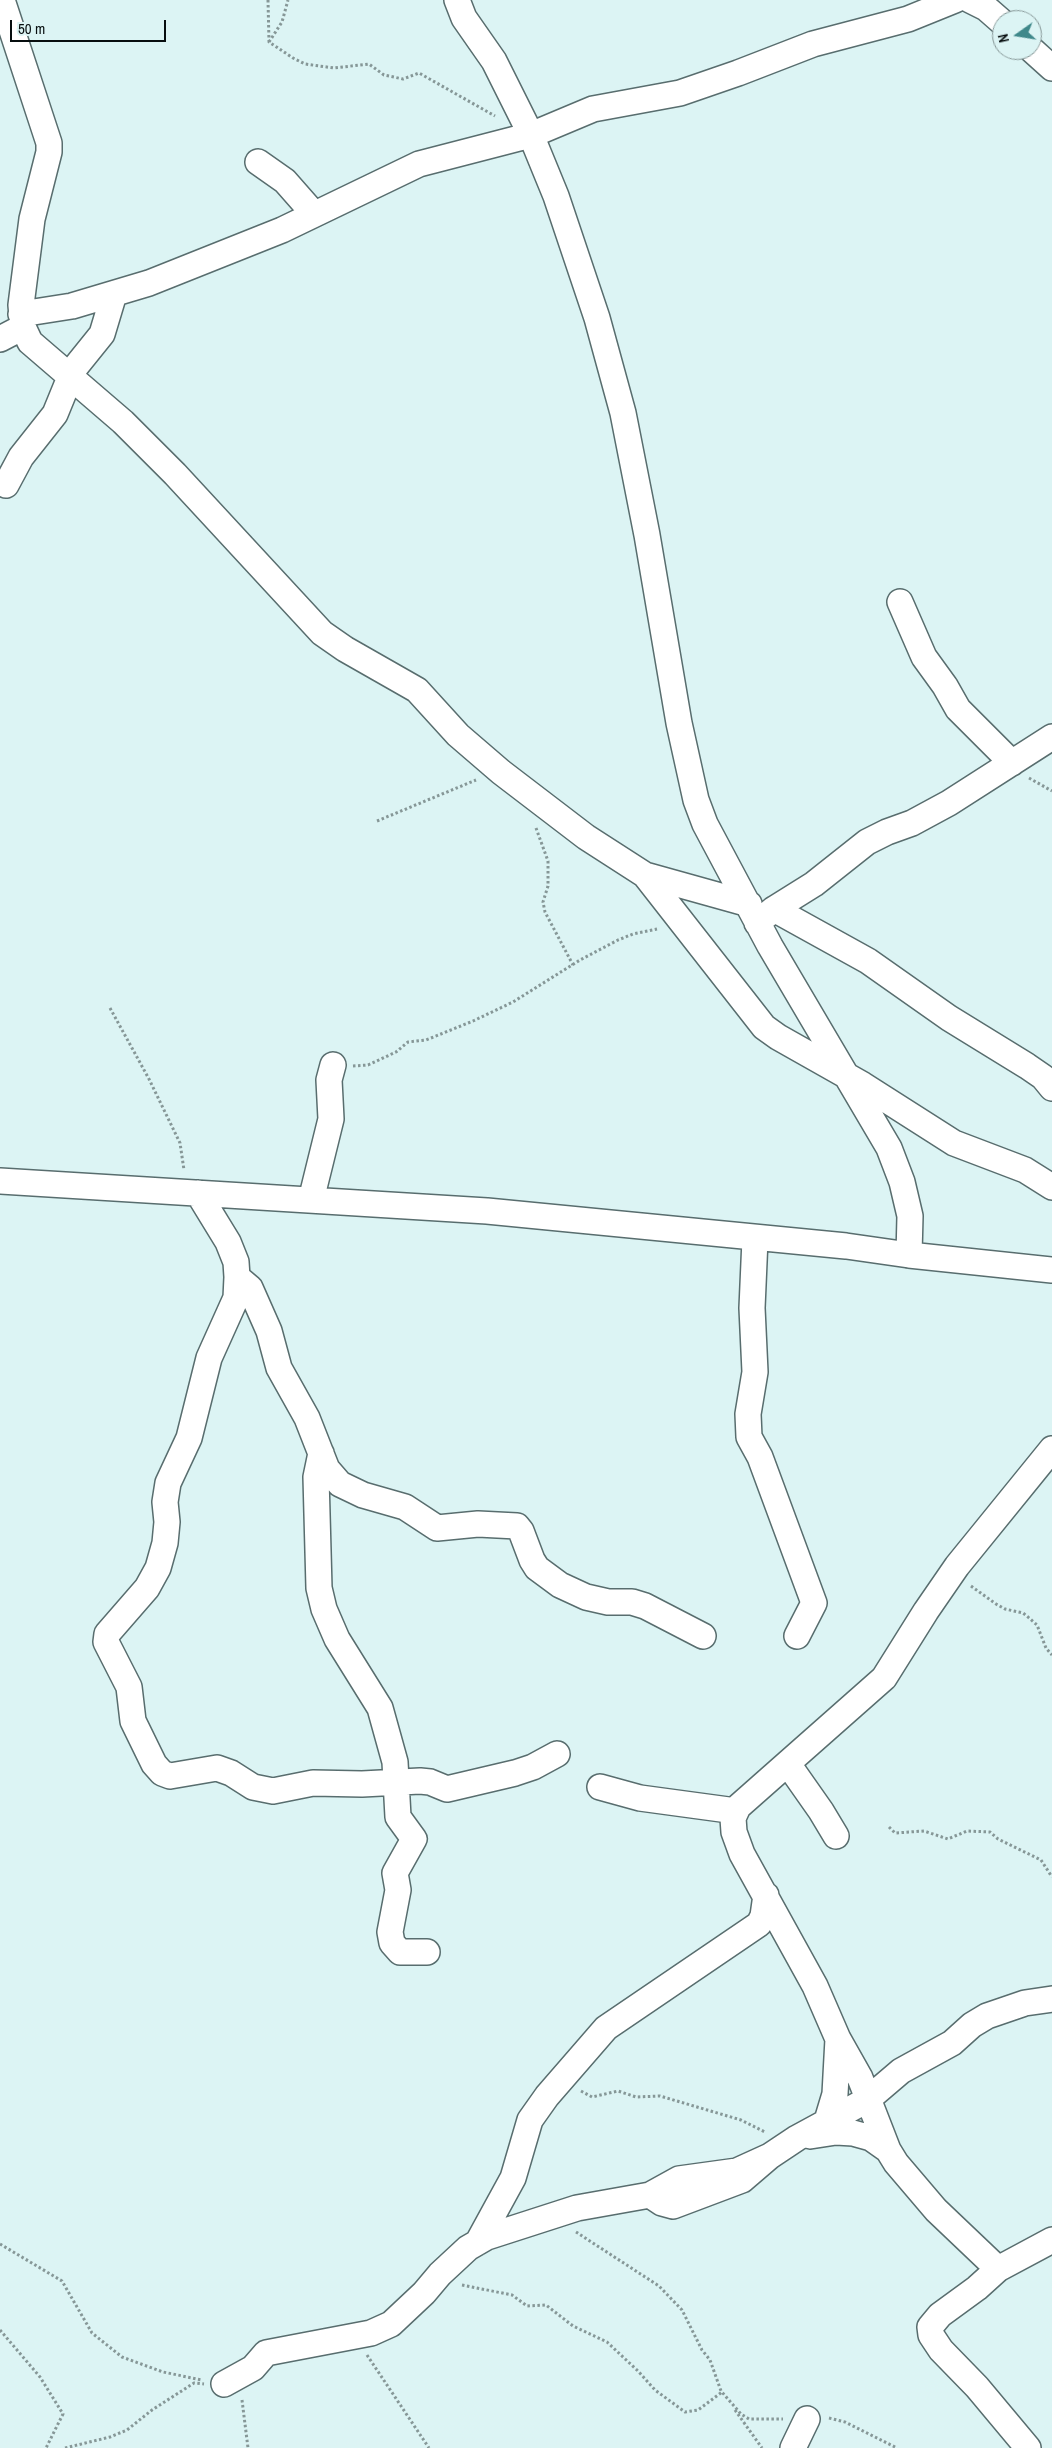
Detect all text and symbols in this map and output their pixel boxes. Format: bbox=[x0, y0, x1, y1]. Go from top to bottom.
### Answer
scale bar bbox=[12, 10, 169, 42]
north arrow bbox=[992, 10, 1042, 60]
text: 50 m bbox=[18, 18, 45, 39]
text: N bbox=[994, 32, 1013, 44]

